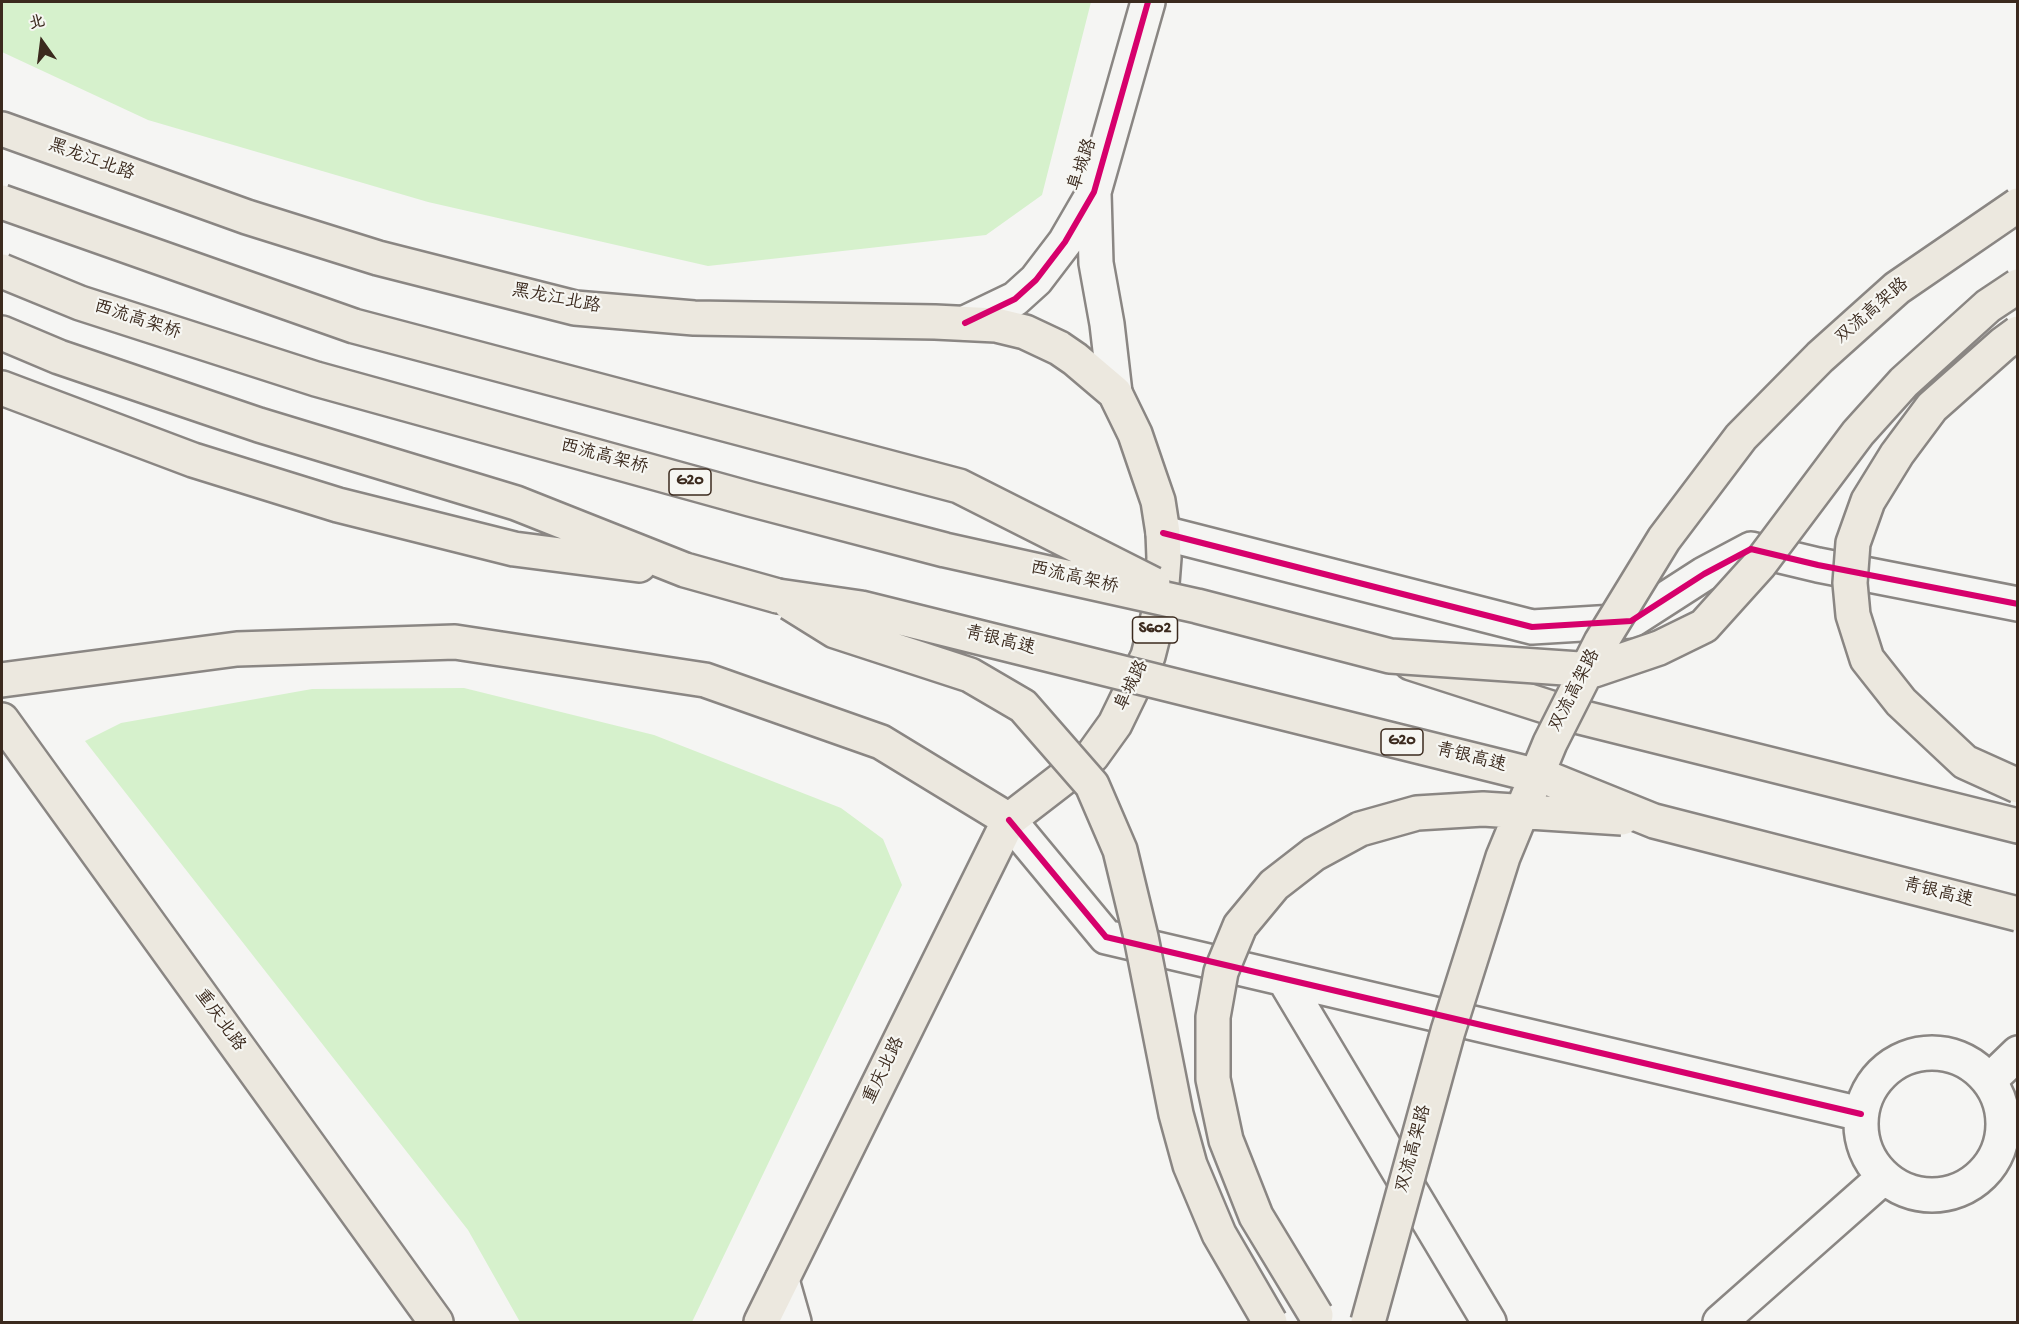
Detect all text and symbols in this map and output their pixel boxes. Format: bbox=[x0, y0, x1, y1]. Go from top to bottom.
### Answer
north arrow bbox=[12, 12, 72, 72]
text: 北 bbox=[27, 13, 48, 35]
street label: 黑龙江北路 bbox=[45, 135, 137, 187]
street label: 阜城路 bbox=[1065, 136, 1103, 194]
street label: 双流高架路 bbox=[1832, 274, 1914, 350]
street label: 黑龙江北路 bbox=[510, 281, 602, 319]
street label: 西流高架桥 bbox=[91, 297, 183, 345]
street label: 西流高架桥 bbox=[558, 436, 650, 480]
road number: G20 bbox=[669, 469, 711, 495]
street label: 西流高架桥 bbox=[1028, 558, 1120, 600]
road number: S602 bbox=[1132, 617, 1178, 643]
street label: 青银高速 bbox=[962, 623, 1038, 661]
street label: 双流高架路 bbox=[1546, 646, 1606, 736]
street label: 阜城路 bbox=[1111, 657, 1155, 715]
road number: G20 bbox=[1381, 729, 1423, 755]
street label: 青银高速 bbox=[1433, 740, 1509, 778]
street label: 青银高速 bbox=[1900, 875, 1976, 913]
street label: 重庆北路 bbox=[189, 986, 249, 1056]
street label: 重庆北路 bbox=[860, 1034, 910, 1108]
street label: 双流高架路 bbox=[1393, 1103, 1437, 1195]

